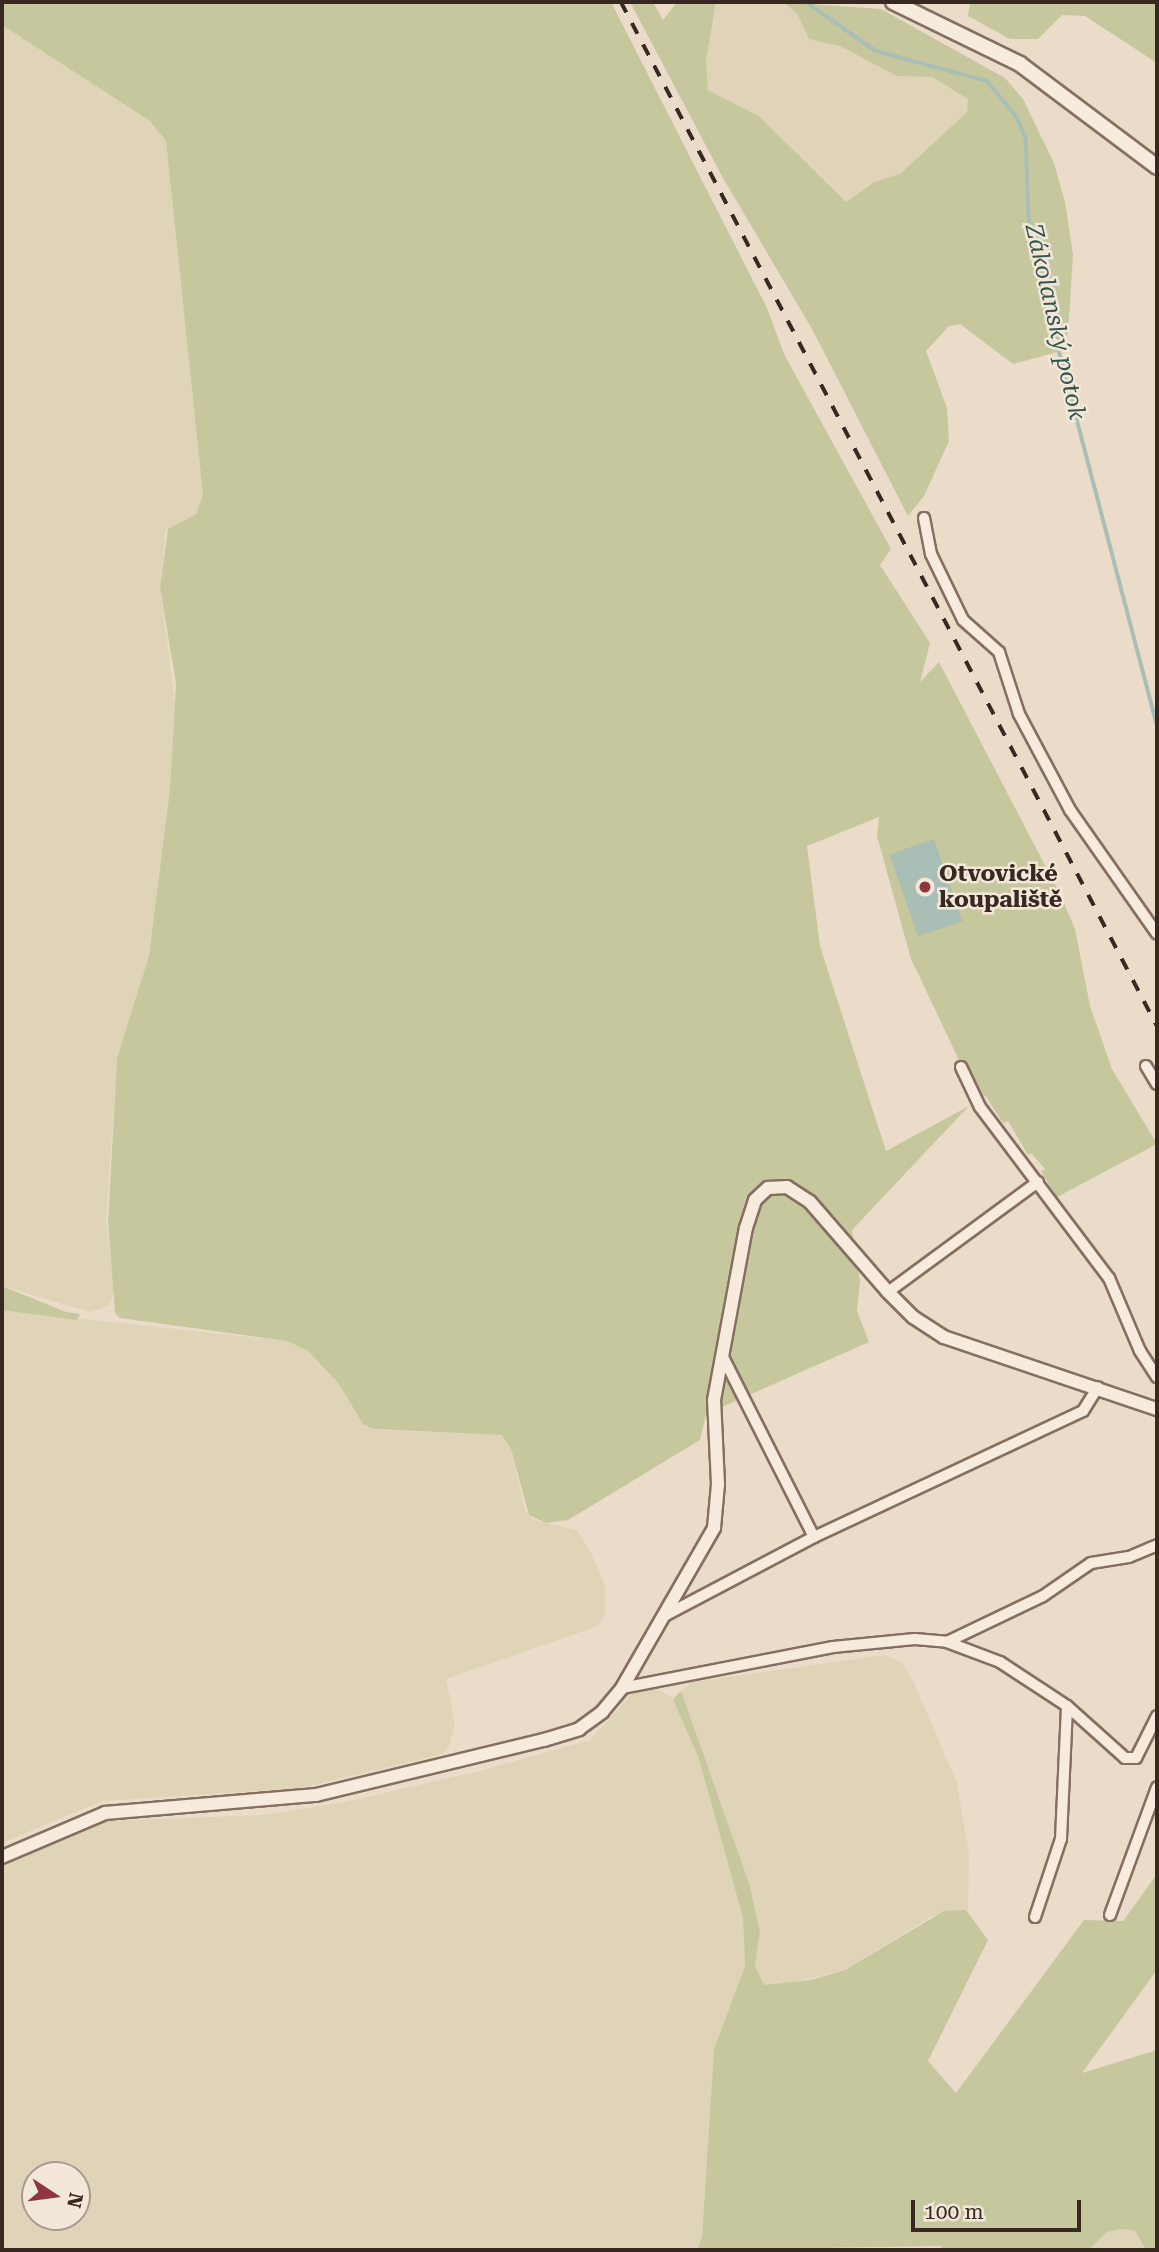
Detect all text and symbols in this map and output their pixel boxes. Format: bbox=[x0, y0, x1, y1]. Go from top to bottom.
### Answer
water label: Zákolanský potok bbox=[1018, 221, 1092, 423]
place label: Otvovické koupaliště bbox=[939, 860, 1062, 914]
marker: Otvovické koupaliště bbox=[917, 879, 933, 895]
north arrow bbox=[21, 2161, 91, 2231]
scale bar bbox=[914, 2186, 1084, 2230]
text: N bbox=[62, 2191, 88, 2210]
text: 100 m bbox=[924, 2200, 984, 2224]

